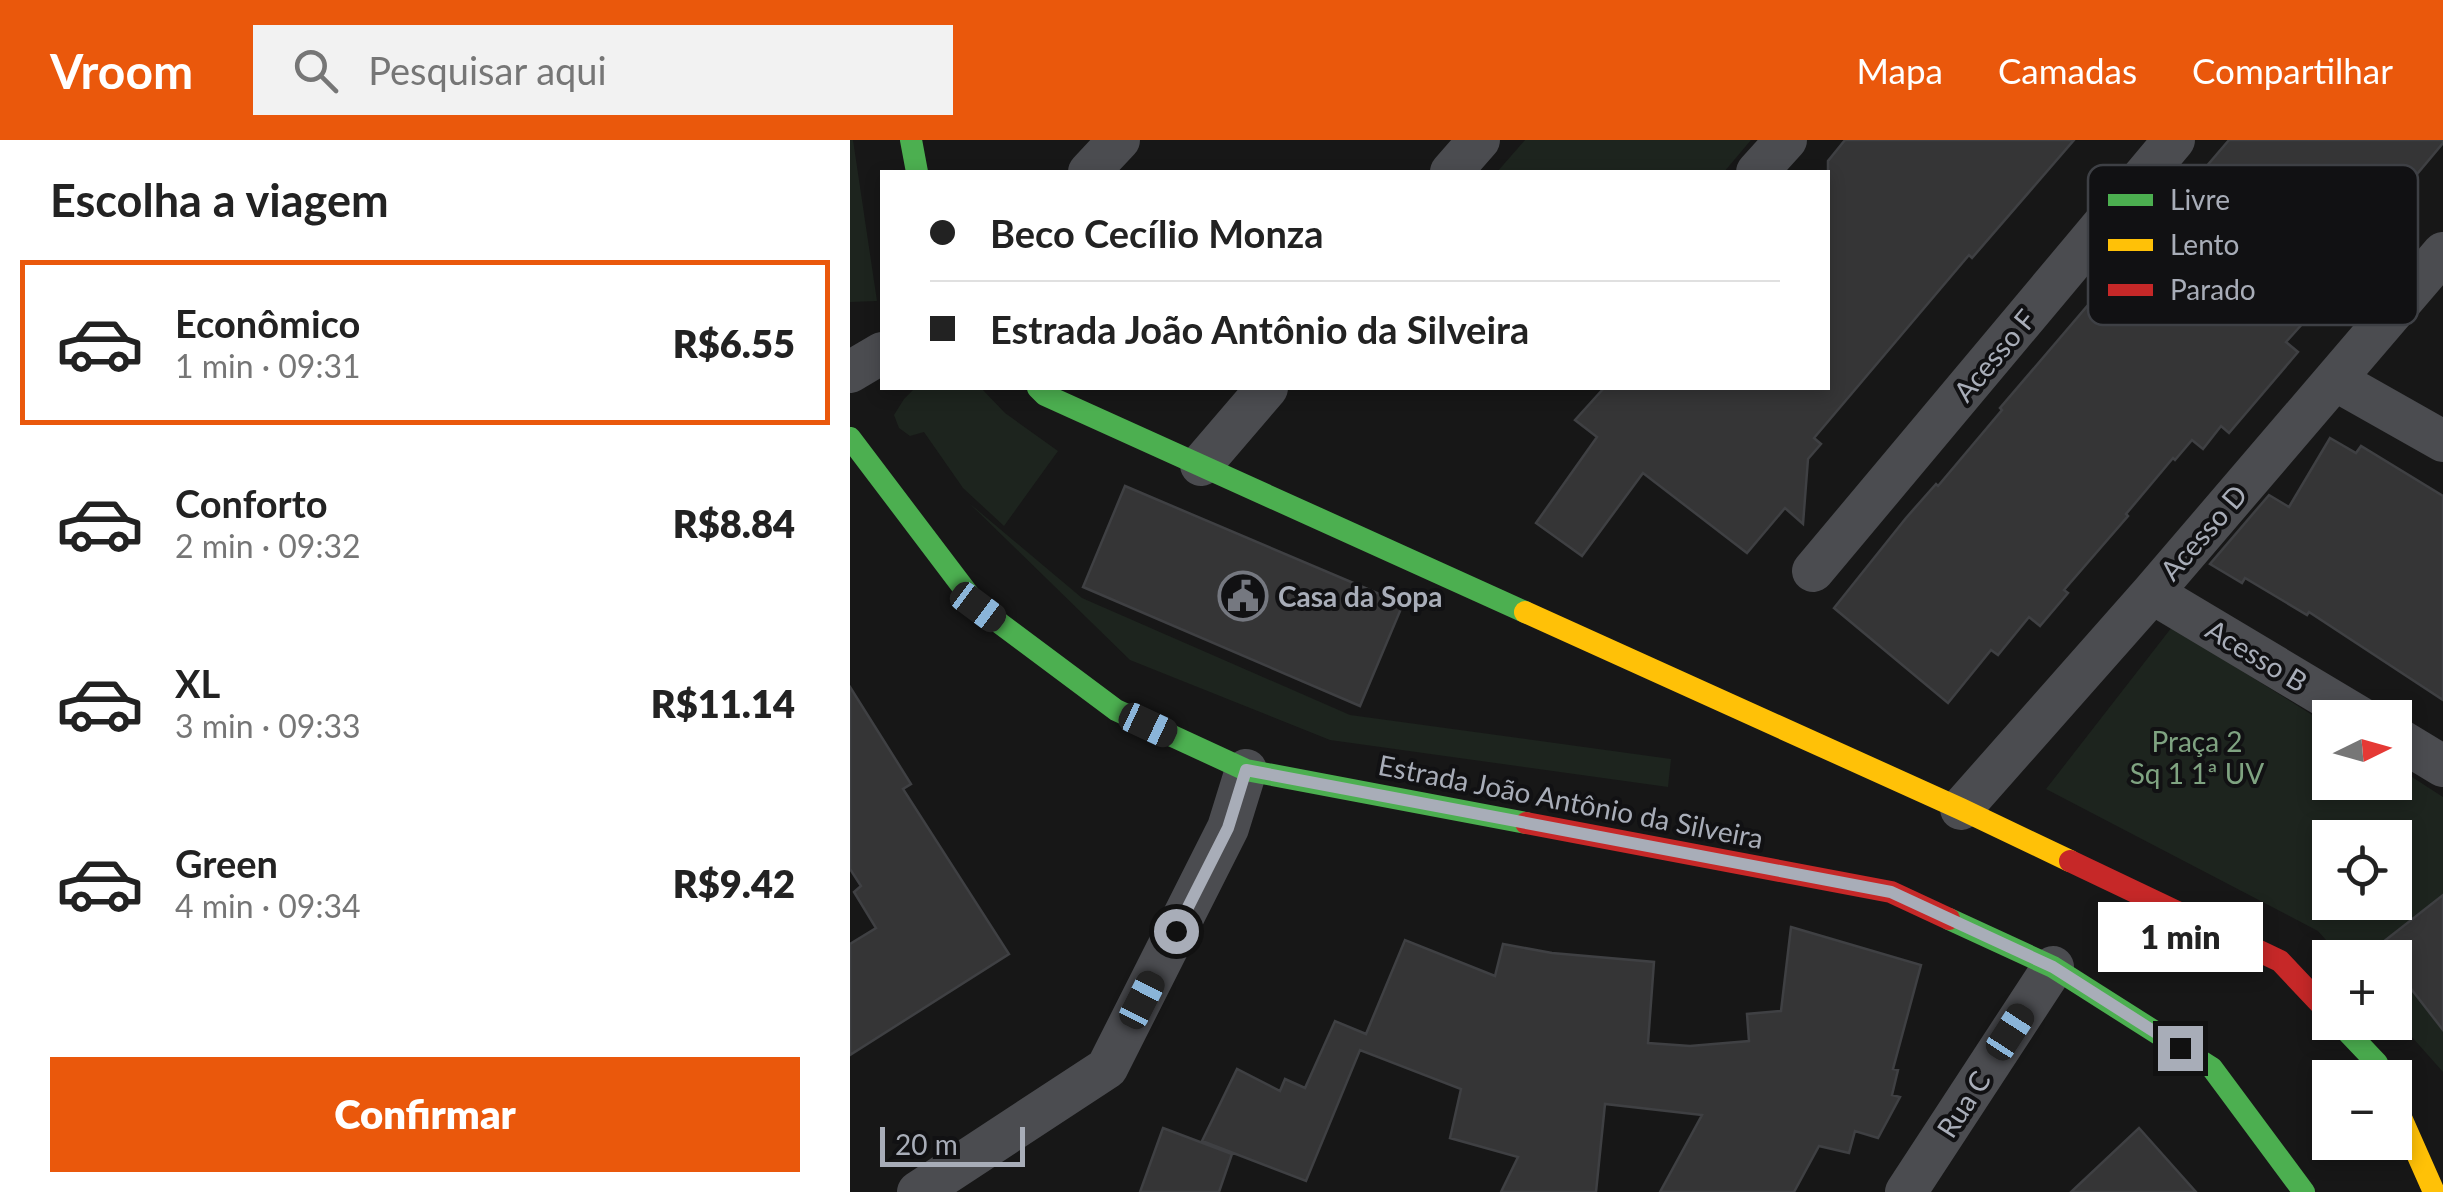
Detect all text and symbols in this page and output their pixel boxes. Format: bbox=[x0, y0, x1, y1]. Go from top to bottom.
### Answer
search box bbox=[253, 25, 953, 115]
text: Vroom bbox=[50, 42, 193, 99]
icon: search bbox=[288, 43, 343, 98]
text: Pesquisar aqui bbox=[368, 47, 607, 93]
text: Mapa bbox=[1857, 49, 1943, 91]
text: Camadas bbox=[1998, 49, 2137, 91]
text: Compartilhar bbox=[2192, 49, 2393, 91]
legend bbox=[2088, 165, 2418, 325]
text: Escolha a viagem bbox=[50, 173, 389, 227]
text: Livre bbox=[2170, 182, 2230, 216]
text: Beco Cecílio Monza bbox=[990, 210, 1324, 256]
text: Lento bbox=[2170, 227, 2239, 261]
text: Parado bbox=[2170, 272, 2256, 306]
icon: car bbox=[55, 298, 145, 388]
text: Econômico bbox=[175, 300, 360, 346]
street label: Acesso F bbox=[1946, 302, 2042, 408]
text: Estrada João Antônio da Silveira bbox=[990, 306, 1529, 352]
text: R$6.55 bbox=[673, 320, 795, 366]
text: 1 min · 09:31 bbox=[175, 346, 361, 385]
street label: Acesso D bbox=[2152, 477, 2254, 587]
icon: car bbox=[55, 478, 145, 568]
text: Conforto bbox=[175, 480, 328, 526]
text: R$8.84 bbox=[673, 500, 795, 546]
text: 2 min · 09:32 bbox=[175, 526, 361, 565]
public building icon: Casa da Sopa bbox=[1217, 570, 1269, 622]
car bbox=[945, 577, 1011, 637]
place label: Casa da Sopa bbox=[1278, 579, 1442, 613]
street label: Acesso B bbox=[2200, 612, 2314, 698]
icon: car bbox=[55, 658, 145, 748]
text: XL bbox=[175, 660, 220, 706]
text: R$11.14 bbox=[651, 680, 795, 726]
car bbox=[1114, 699, 1182, 751]
north arrow bbox=[2312, 700, 2412, 800]
map controls bbox=[2312, 700, 2412, 1160]
text: 3 min · 09:33 bbox=[175, 706, 361, 745]
park label: Praça 2 Sq 1 1ª UV bbox=[2130, 724, 2264, 790]
street label: Estrada João Antônio da Silveira bbox=[1376, 747, 1766, 855]
button: locate bbox=[2312, 820, 2412, 920]
icon: car bbox=[55, 838, 145, 928]
text: Green bbox=[175, 840, 278, 886]
text: R$9.42 bbox=[673, 860, 795, 906]
text: 4 min · 09:34 bbox=[175, 886, 361, 925]
callout: 1 min bbox=[2098, 903, 2262, 973]
route start bbox=[1154, 909, 1199, 954]
text: 1 min bbox=[2141, 917, 2220, 956]
button: + bbox=[2312, 940, 2412, 1040]
car bbox=[1115, 966, 1169, 1034]
car bbox=[1981, 999, 2039, 1065]
route end bbox=[2158, 1026, 2203, 1071]
button: Confirmar bbox=[50, 1057, 800, 1172]
button: − bbox=[2312, 1060, 2412, 1160]
street label: Rua C bbox=[1929, 1064, 1997, 1144]
scale bar bbox=[880, 1122, 1025, 1166]
text: 20 m bbox=[895, 1127, 958, 1161]

